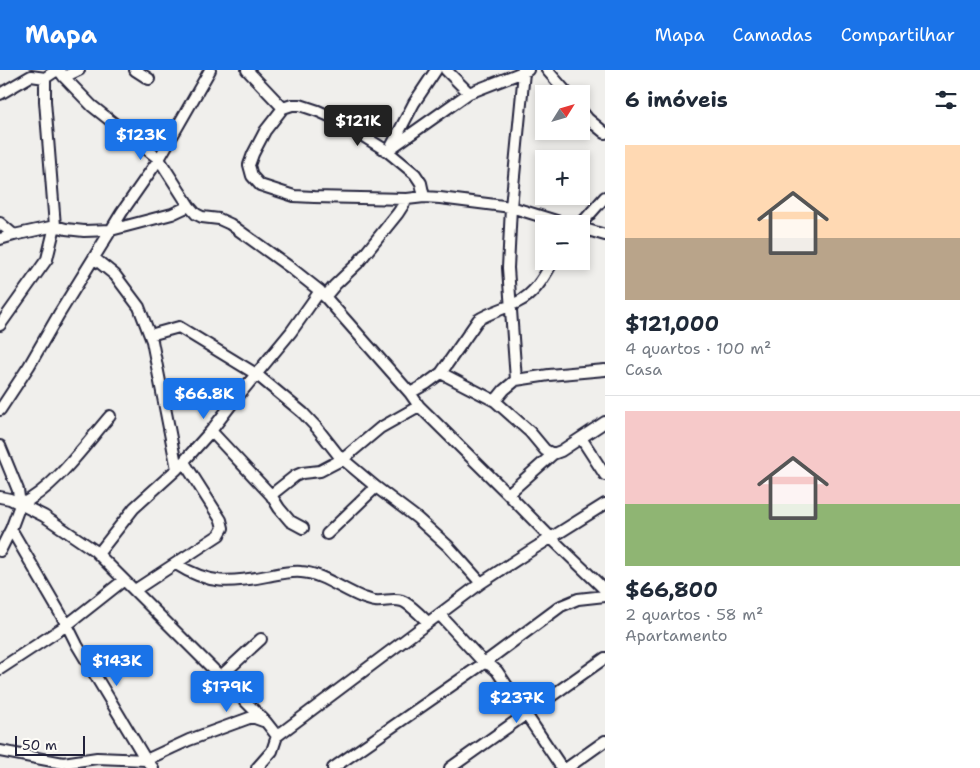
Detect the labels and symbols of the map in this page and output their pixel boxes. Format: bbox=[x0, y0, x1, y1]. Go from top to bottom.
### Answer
north arrow bbox=[535, 85, 590, 140]
pin: $121K bbox=[323, 104, 393, 147]
pin: $123K bbox=[106, 118, 176, 161]
pin: $66.8K bbox=[163, 378, 245, 420]
pin: $143K bbox=[82, 644, 152, 687]
pin: $179K bbox=[192, 670, 262, 713]
pin: $237K bbox=[482, 682, 552, 724]
scale bar bbox=[15, 733, 85, 756]

